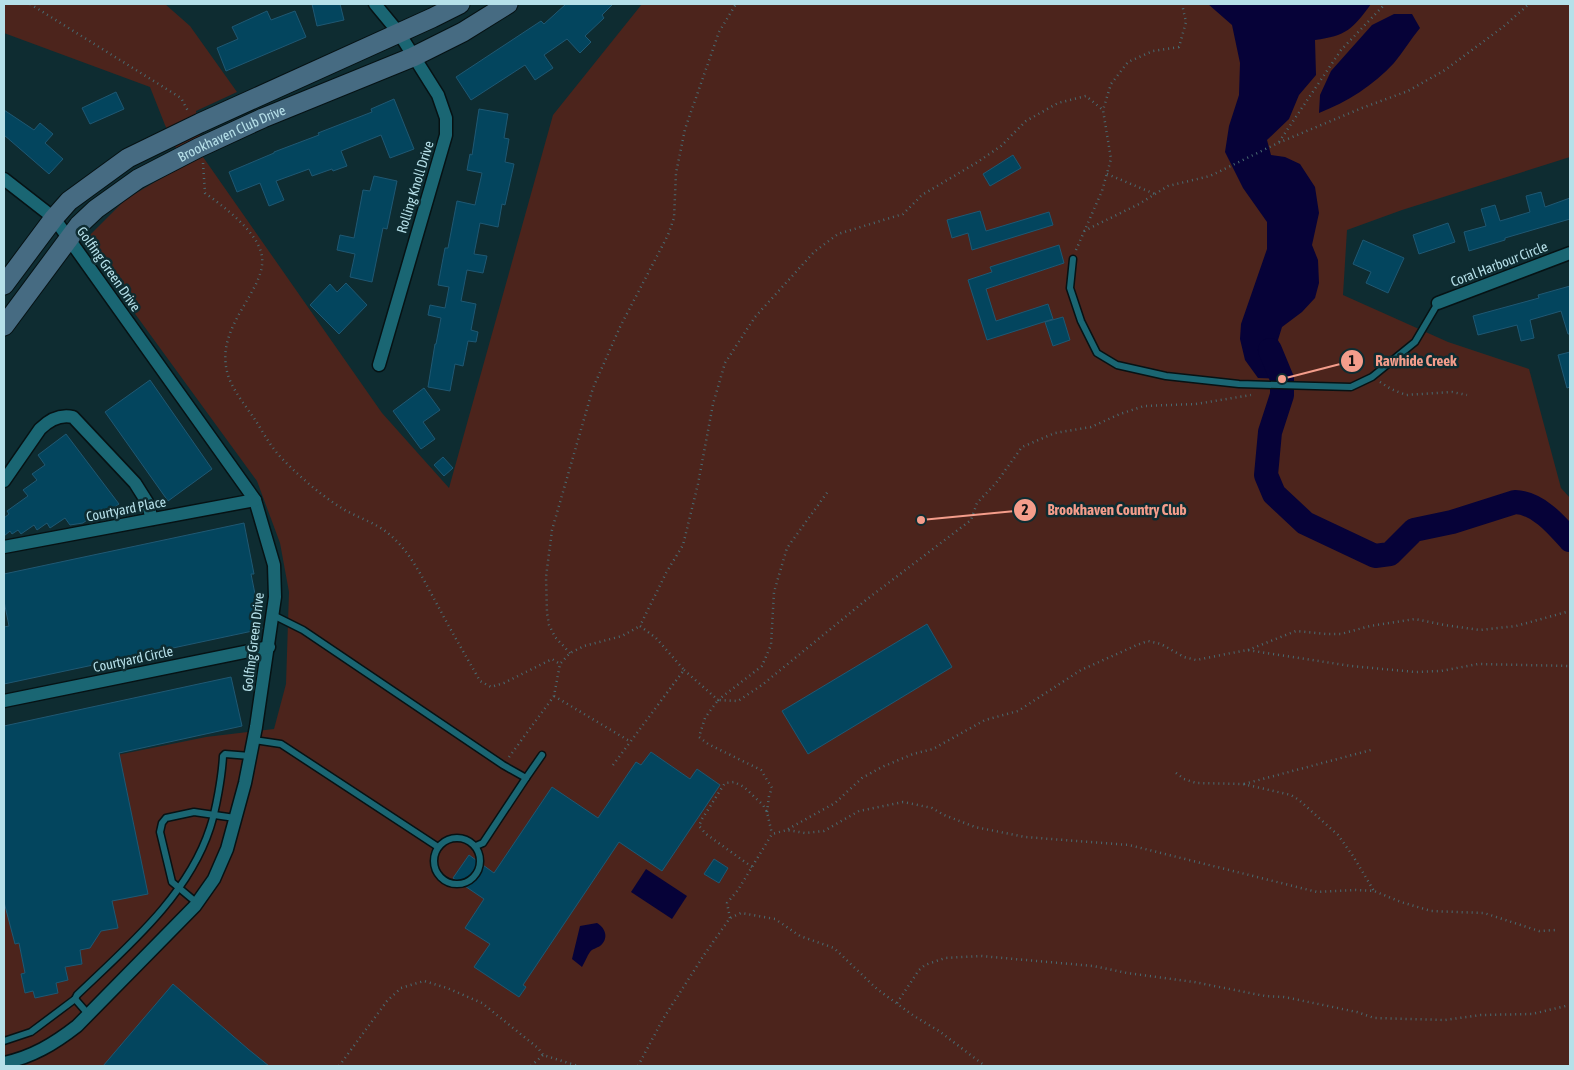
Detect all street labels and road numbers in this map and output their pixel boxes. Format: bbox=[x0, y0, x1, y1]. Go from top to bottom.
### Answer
street label: Brookhaven Club Drive bbox=[175, 102, 288, 165]
street label: Rolling Knoll Drive bbox=[393, 139, 437, 235]
street label: Golfing Green Drive bbox=[74, 224, 144, 314]
street label: Coral Harbour Circle bbox=[1448, 238, 1550, 290]
street label: Courtyard Place bbox=[85, 493, 167, 525]
street label: Golfing Green Drive bbox=[239, 592, 267, 692]
street label: Courtyard Circle bbox=[92, 643, 174, 675]

